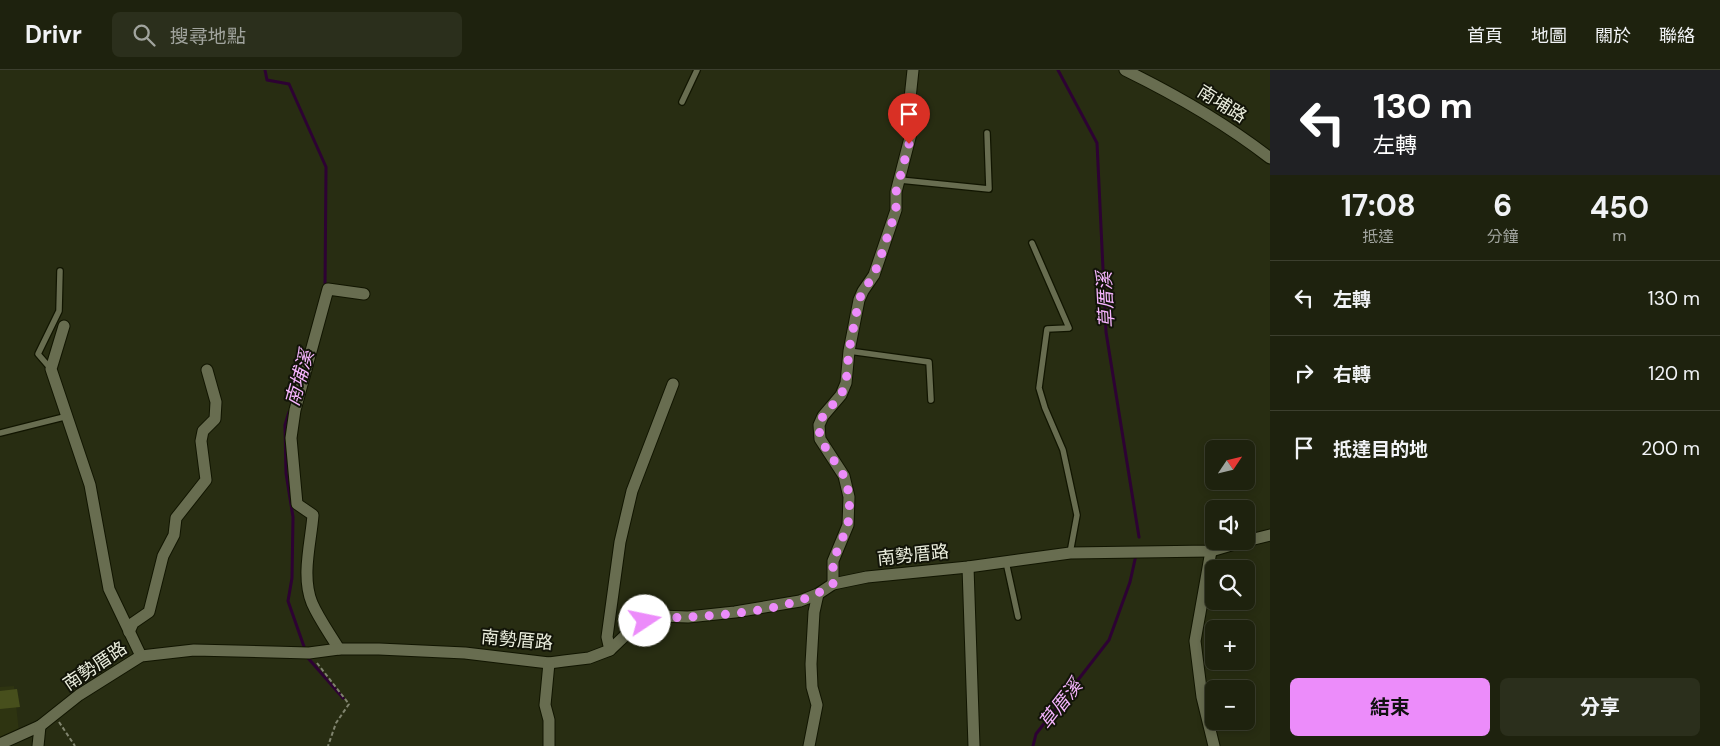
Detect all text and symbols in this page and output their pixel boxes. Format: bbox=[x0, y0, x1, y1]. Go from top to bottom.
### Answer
search box bbox=[112, 12, 462, 57]
text: Drivr bbox=[25, 19, 82, 50]
icon: search bbox=[130, 21, 158, 49]
text: 搜尋地點 bbox=[170, 24, 246, 49]
text: 首頁 bbox=[1467, 24, 1503, 48]
text: 地圖 bbox=[1531, 24, 1567, 48]
text: 關於 bbox=[1595, 24, 1631, 48]
text: 聯絡 bbox=[1659, 24, 1695, 48]
street label: 南埔路 bbox=[1193, 80, 1251, 128]
text: 130 m bbox=[1373, 83, 1473, 129]
icon: left bbox=[1290, 90, 1355, 155]
pin bbox=[888, 93, 930, 144]
icon: arrive bbox=[895, 100, 923, 128]
text: 左轉 bbox=[1373, 131, 1417, 160]
text: 17:08 bbox=[1341, 186, 1416, 225]
text: 6 bbox=[1493, 186, 1512, 225]
text: 450 bbox=[1590, 188, 1649, 227]
text: m bbox=[1612, 225, 1627, 246]
text: 抵達 bbox=[1362, 226, 1394, 247]
text: 分鐘 bbox=[1487, 226, 1519, 247]
water label: 草厝溪 bbox=[1091, 268, 1119, 329]
icon: left bbox=[1290, 284, 1318, 312]
text: 130 m bbox=[1648, 286, 1700, 311]
text: 左轉 bbox=[1333, 287, 1371, 312]
water label: 南埔溪 bbox=[280, 344, 320, 409]
icon: right bbox=[1290, 359, 1318, 387]
text: 120 m bbox=[1648, 361, 1700, 386]
text: 右轉 bbox=[1333, 362, 1371, 387]
icon: arrive bbox=[1290, 434, 1318, 462]
text: 200 m bbox=[1641, 436, 1700, 461]
text: 抵達目的地 bbox=[1333, 437, 1428, 462]
north arrow bbox=[1205, 440, 1255, 490]
map controls bbox=[1205, 440, 1255, 730]
button: sound bbox=[1205, 500, 1255, 550]
street label: 南勢厝路 bbox=[876, 539, 950, 571]
button: search bbox=[1205, 560, 1255, 610]
position arrow bbox=[618, 594, 670, 646]
button: + bbox=[1205, 620, 1255, 670]
street label: 南勢厝路 bbox=[480, 625, 554, 655]
street label: 南勢厝路 bbox=[58, 636, 132, 696]
water label: 草厝溪 bbox=[1033, 672, 1090, 734]
button: 結束 bbox=[1290, 678, 1490, 736]
button: 分享 bbox=[1500, 678, 1700, 736]
button: − bbox=[1205, 680, 1255, 730]

